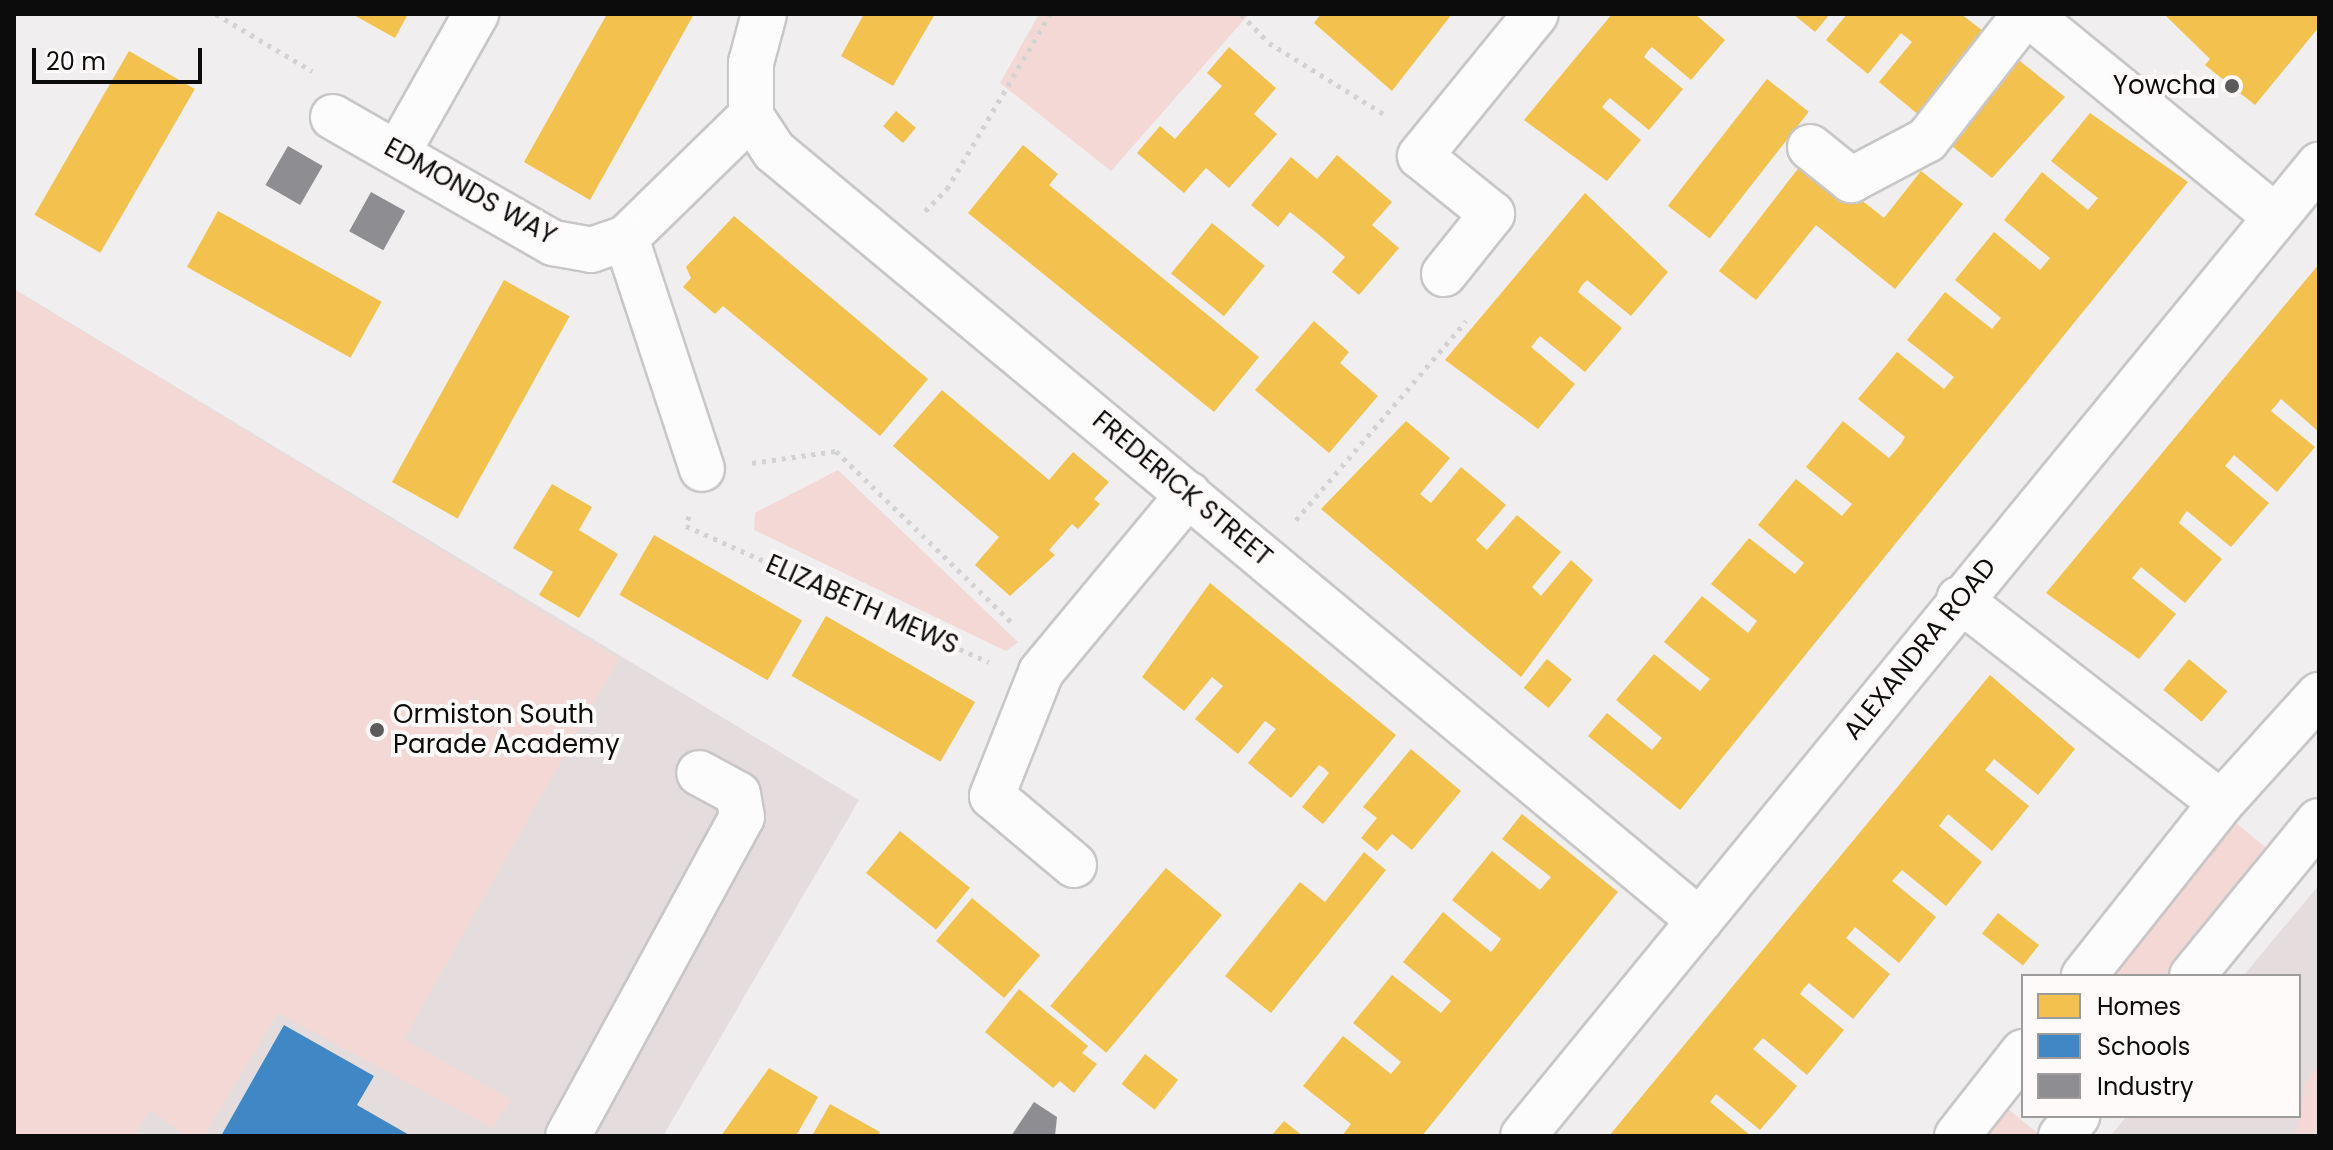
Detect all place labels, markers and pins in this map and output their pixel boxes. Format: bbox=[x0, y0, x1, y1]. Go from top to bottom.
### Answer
place label: Yowcha bbox=[2113, 70, 2216, 102]
marker: Yowcha bbox=[2223, 77, 2241, 95]
place label: Ormiston South Parade Academy bbox=[393, 699, 620, 760]
marker: Ormiston South Parade Academy bbox=[368, 721, 386, 739]

